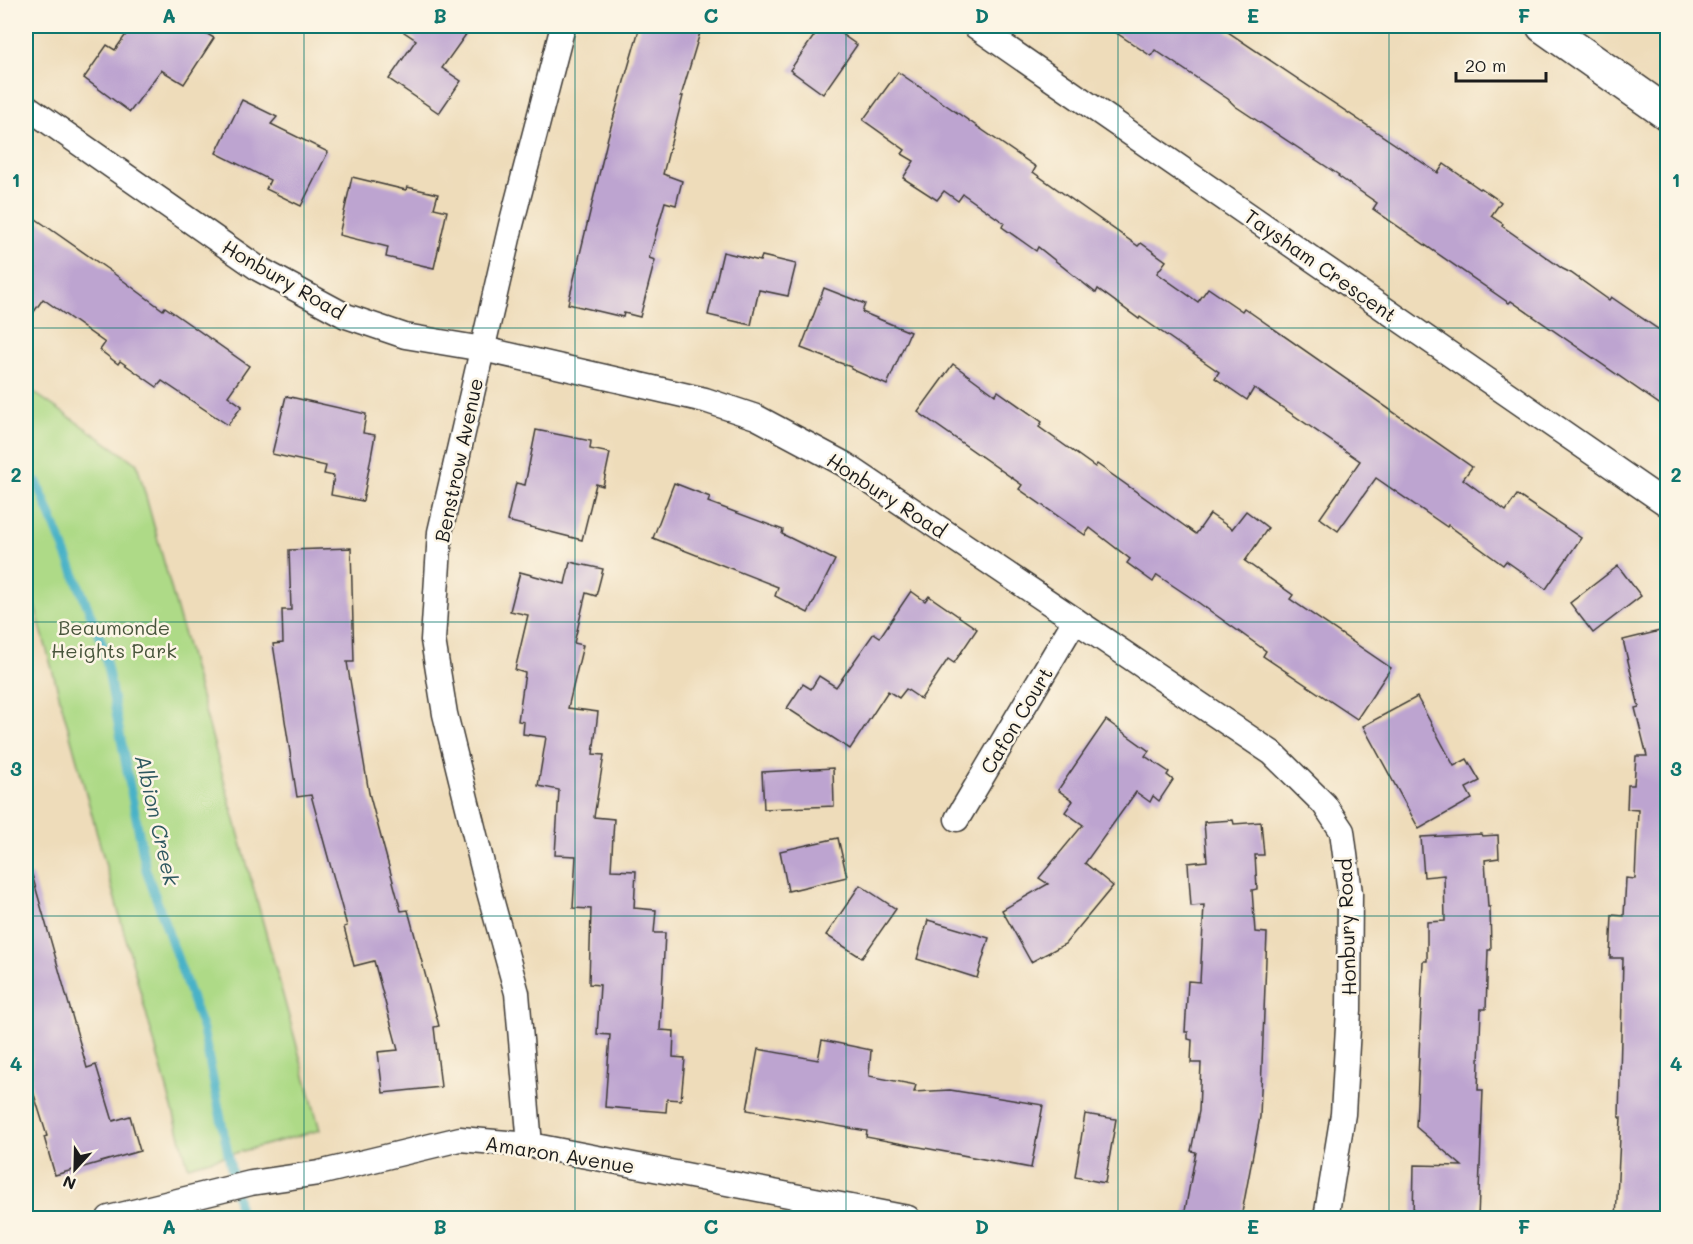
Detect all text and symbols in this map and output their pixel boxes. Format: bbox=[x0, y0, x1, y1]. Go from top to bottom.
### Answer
text: A bbox=[162, 2, 176, 28]
text: B bbox=[433, 2, 447, 28]
text: C bbox=[704, 2, 719, 28]
text: D bbox=[975, 2, 989, 28]
text: E bbox=[1247, 2, 1259, 28]
text: F bbox=[1518, 2, 1531, 28]
scale bar bbox=[1456, 45, 1546, 83]
text: 20 m bbox=[1465, 53, 1506, 77]
text: 1 bbox=[12, 166, 20, 192]
text: 1 bbox=[1672, 166, 1680, 192]
street label: Taysham Crescent bbox=[1240, 203, 1402, 327]
street label: Honbury Road bbox=[218, 233, 350, 325]
street label: Benstrow Avenue bbox=[428, 375, 488, 545]
street label: Honbury Road bbox=[822, 447, 952, 543]
text: 2 bbox=[10, 461, 22, 487]
text: 2 bbox=[1670, 461, 1682, 487]
park label: Beaumonde Heights Park bbox=[51, 614, 177, 663]
street label: Cafon Court bbox=[974, 662, 1058, 778]
water label: Albion Creek bbox=[130, 752, 186, 889]
text: 3 bbox=[10, 755, 22, 781]
text: 3 bbox=[1670, 755, 1682, 781]
street label: Honbury Road bbox=[1331, 858, 1361, 996]
text: 4 bbox=[10, 1050, 23, 1076]
text: 4 bbox=[1670, 1050, 1683, 1076]
street label: Amaron Avenue bbox=[483, 1129, 637, 1179]
north arrow bbox=[45, 1139, 105, 1199]
text: N bbox=[60, 1171, 79, 1195]
text: A bbox=[162, 1213, 176, 1239]
text: B bbox=[433, 1213, 447, 1239]
text: C bbox=[704, 1213, 719, 1239]
text: D bbox=[975, 1213, 989, 1239]
text: E bbox=[1247, 1213, 1259, 1239]
text: F bbox=[1518, 1213, 1531, 1239]

